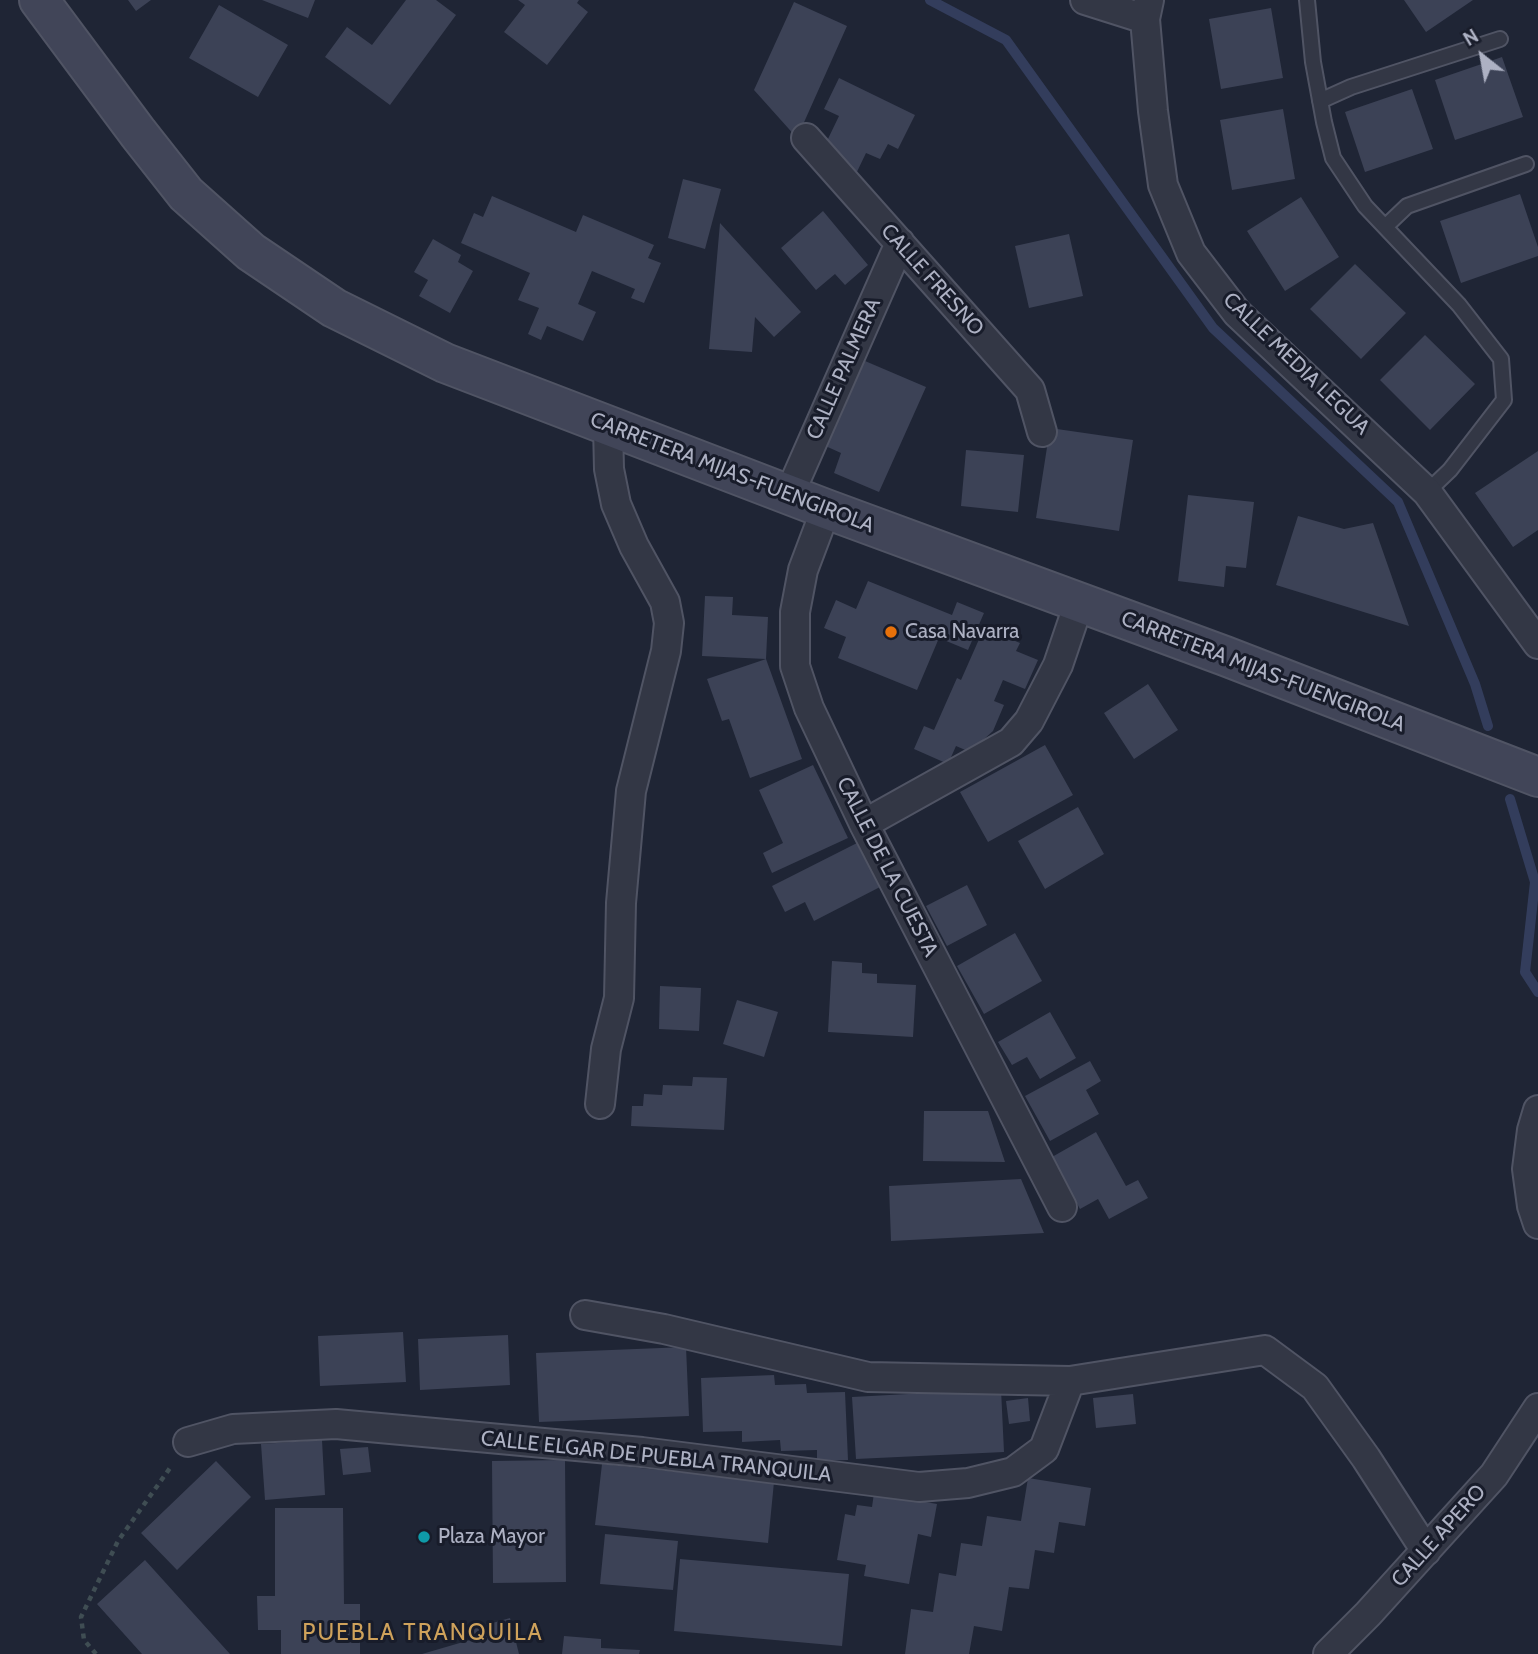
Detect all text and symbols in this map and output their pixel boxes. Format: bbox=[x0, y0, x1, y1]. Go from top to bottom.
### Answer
north arrow bbox=[1447, 21, 1517, 91]
text: N bbox=[1459, 24, 1483, 51]
street label: CALLE FRESNO bbox=[875, 219, 989, 341]
street label: CALLE MEDIA LEGUA bbox=[1217, 288, 1375, 440]
street label: CALLE PALMERA bbox=[802, 294, 886, 444]
street label: CARRETERA MIJAS-FUENGIROLA bbox=[586, 407, 878, 539]
street label: CARRETERA MIJAS-FUENGIROLA bbox=[1117, 606, 1409, 738]
place label: Casa Navarra bbox=[905, 619, 1019, 645]
marker: Casa Navarra bbox=[883, 624, 899, 640]
street label: CALLE DE LA CUESTA bbox=[831, 773, 943, 961]
street label: CALLE ELGAR DE PUEBLA TRANQUILA bbox=[479, 1426, 833, 1488]
street label: CALLE APERO bbox=[1387, 1480, 1491, 1592]
place label: Plaza Mayor bbox=[438, 1524, 545, 1550]
marker: Plaza Mayor bbox=[416, 1529, 432, 1545]
district label: PUEBLA TRANQUILA bbox=[304, 1619, 542, 1647]

